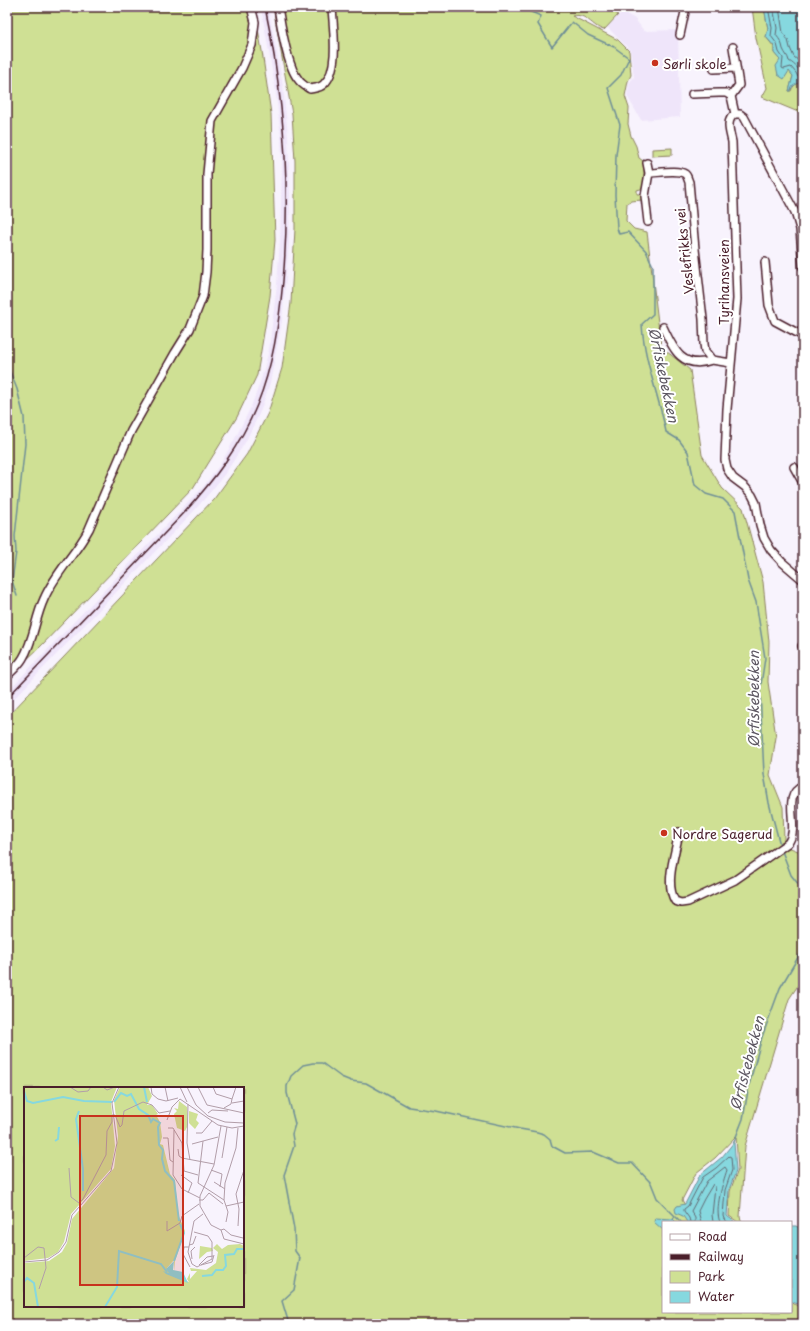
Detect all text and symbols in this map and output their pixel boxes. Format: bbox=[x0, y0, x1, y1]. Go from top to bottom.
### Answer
place label: Sørli skole bbox=[663, 54, 727, 73]
marker: Sørli skole bbox=[650, 58, 660, 68]
street label: Veslefrikks vei bbox=[670, 207, 698, 295]
street label: Tyrihansveien bbox=[714, 239, 733, 325]
water label: Ørfiskebekken bbox=[644, 326, 684, 425]
water label: Ørfiskebekken bbox=[743, 650, 764, 747]
place label: Nordre Sagerud bbox=[672, 824, 772, 843]
marker: Nordre Sagerud bbox=[659, 828, 669, 838]
water label: Ørfiskebekken bbox=[724, 1013, 770, 1112]
inset map bbox=[24, 1087, 244, 1307]
legend bbox=[662, 1221, 792, 1313]
text: Road bbox=[698, 1227, 727, 1245]
text: Railway bbox=[698, 1247, 744, 1265]
text: Park bbox=[698, 1267, 725, 1285]
text: Water bbox=[698, 1287, 735, 1305]

